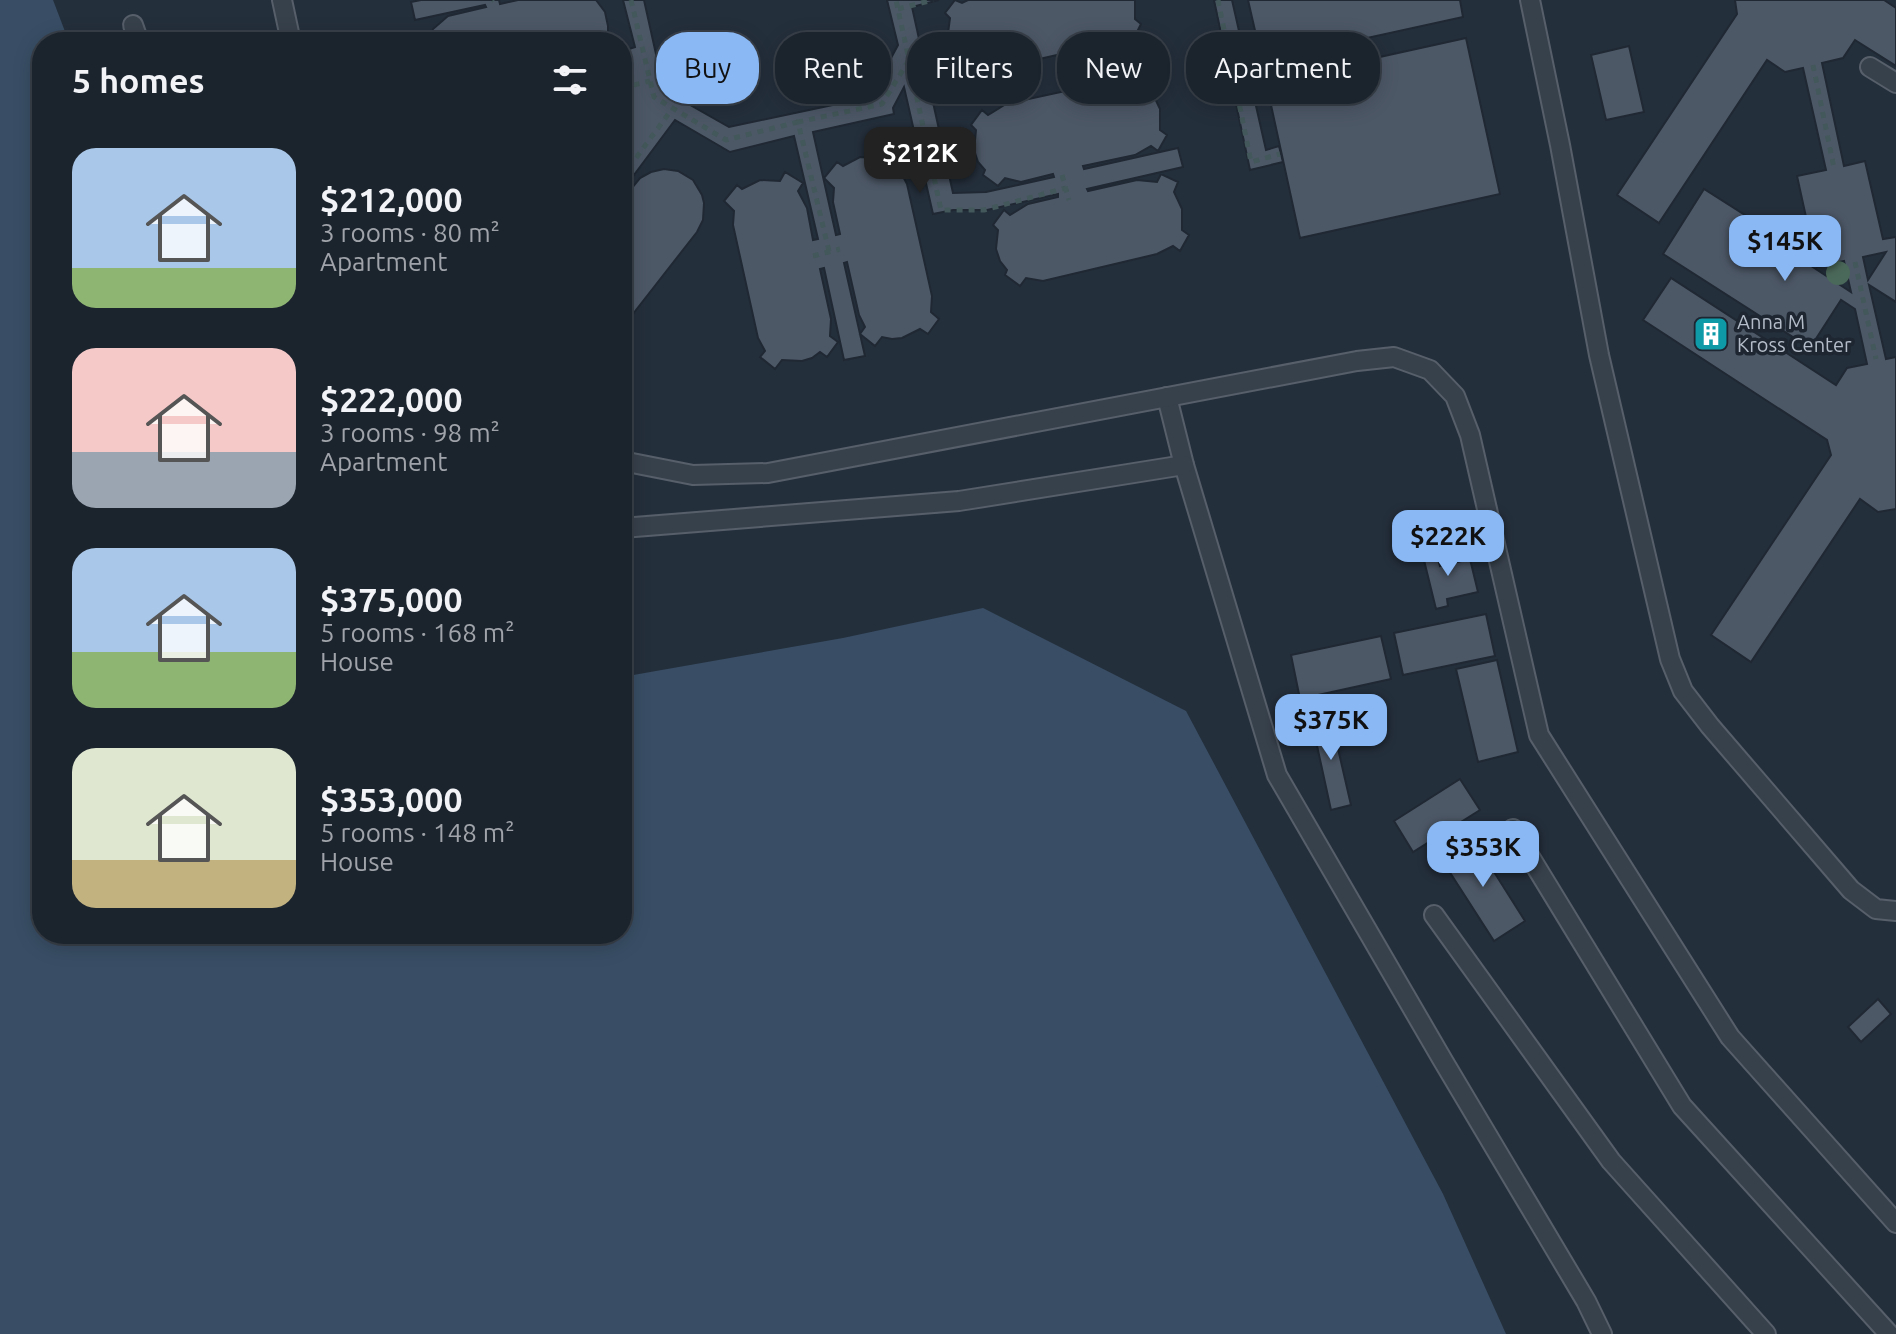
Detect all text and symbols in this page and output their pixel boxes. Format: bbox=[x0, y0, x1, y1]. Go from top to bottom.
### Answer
chip: Buy bbox=[656, 32, 759, 104]
chip: Rent bbox=[775, 32, 891, 104]
chip: Filters bbox=[907, 32, 1041, 104]
chip: New bbox=[1057, 32, 1170, 104]
chip: Apartment bbox=[1186, 32, 1380, 104]
icon: filters bbox=[548, 58, 592, 102]
text: 5 homes bbox=[72, 61, 205, 99]
pin: $212K bbox=[864, 127, 976, 195]
text: $212K bbox=[882, 138, 958, 167]
icon: home bbox=[136, 180, 232, 276]
text: $212,000 bbox=[320, 180, 463, 218]
pin: $145K bbox=[1729, 215, 1841, 283]
text: 3 rooms · 80 m² bbox=[320, 218, 500, 247]
text: $145K bbox=[1747, 226, 1823, 255]
text: Apartment bbox=[320, 247, 447, 276]
place label: Anna M Kross Center bbox=[1737, 310, 1852, 356]
building icon: Anna M Kross Center bbox=[1692, 315, 1730, 353]
icon: home bbox=[136, 380, 232, 476]
text: $222,000 bbox=[320, 380, 463, 418]
text: 3 rooms · 98 m² bbox=[320, 418, 500, 447]
text: Apartment bbox=[320, 447, 447, 476]
pin: $222K bbox=[1392, 510, 1504, 578]
text: $222K bbox=[1410, 521, 1486, 550]
icon: home bbox=[136, 580, 232, 676]
text: $375,000 bbox=[320, 580, 463, 618]
text: 5 rooms · 168 m² bbox=[320, 618, 515, 647]
text: House bbox=[320, 647, 394, 676]
pin: $375K bbox=[1275, 694, 1387, 762]
text: $375K bbox=[1293, 705, 1369, 734]
icon: home bbox=[136, 780, 232, 876]
text: $353,000 bbox=[320, 780, 463, 818]
text: 5 rooms · 148 m² bbox=[320, 818, 515, 847]
pin: $353K bbox=[1427, 821, 1539, 889]
text: $353K bbox=[1445, 832, 1521, 861]
text: House bbox=[320, 847, 394, 876]

